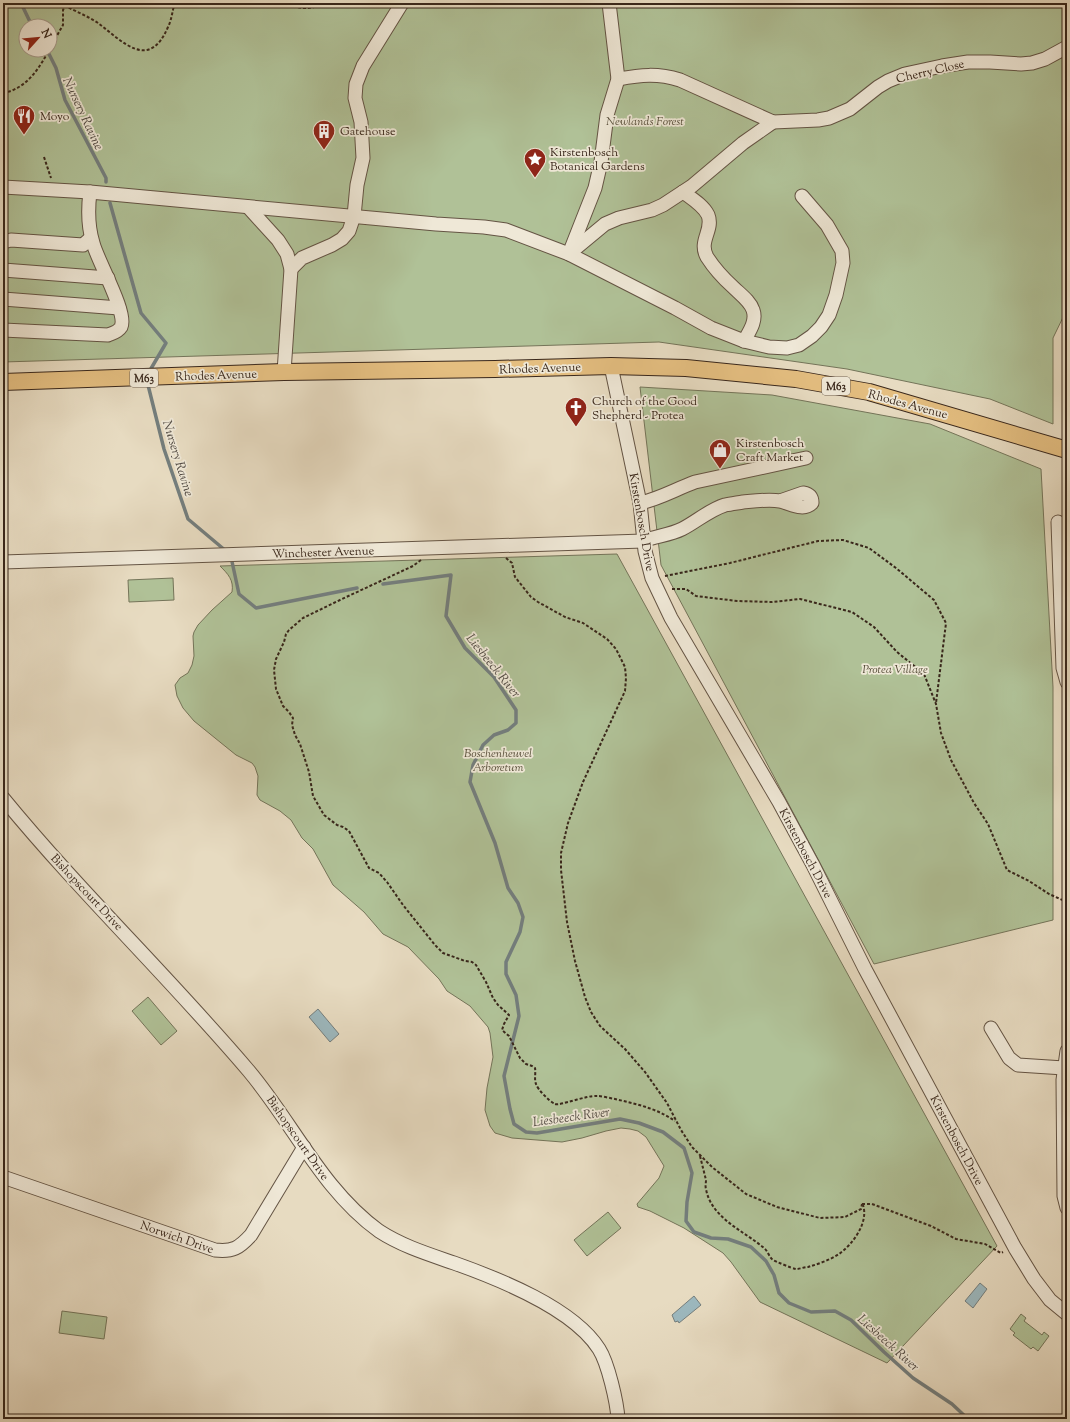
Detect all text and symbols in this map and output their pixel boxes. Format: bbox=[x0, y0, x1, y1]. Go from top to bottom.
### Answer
north arrow bbox=[18, 18, 58, 58]
text: N bbox=[36, 25, 55, 42]
street label: Cherry Close bbox=[894, 55, 967, 89]
water label: Nursery Ravine bbox=[57, 74, 107, 153]
restaurant icon: Moyo bbox=[11, 103, 37, 136]
place label: Moyo bbox=[40, 108, 70, 126]
park label: Newlands Forest bbox=[606, 113, 684, 131]
building icon: Gatehouse bbox=[311, 118, 337, 151]
place label: Gatehouse bbox=[340, 123, 396, 141]
place label: Kirstenbosch Botanical Gardens bbox=[550, 144, 645, 176]
place icon: Kirstenbosch Botanical Gardens bbox=[522, 146, 548, 179]
street label: Rhodes Avenue bbox=[499, 359, 582, 379]
street label: Rhodes Avenue bbox=[175, 366, 258, 386]
road number: M63 bbox=[130, 369, 158, 387]
road number: M63 bbox=[822, 377, 850, 395]
street label: Rhodes Avenue bbox=[866, 386, 950, 424]
place label: Church of the Good Shepherd - Protea bbox=[592, 393, 697, 425]
church icon: Church of the Good Shepherd - Protea bbox=[563, 395, 589, 428]
water label: Nursery Ravine bbox=[157, 418, 197, 499]
place label: Kirstenbosch Craft Market bbox=[736, 435, 804, 467]
shop icon: Kirstenbosch Craft Market bbox=[707, 437, 733, 470]
street label: Kirstenbosch Drive bbox=[624, 472, 659, 573]
street label: Winchester Avenue bbox=[272, 542, 375, 564]
water label: Liesbeeck River bbox=[461, 630, 524, 702]
park label: Protea Village bbox=[862, 661, 928, 679]
park label: Boschenheuvel Arboretum bbox=[464, 745, 532, 777]
street label: Kirstenbosch Drive bbox=[774, 805, 837, 902]
street label: Bishopscourt Drive bbox=[46, 850, 127, 935]
street label: Kirstenbosch Drive bbox=[925, 1092, 988, 1189]
street label: Bishopscourt Drive bbox=[261, 1093, 333, 1185]
water label: Liesbeeck River bbox=[532, 1104, 611, 1132]
street label: Norwich Drive bbox=[138, 1217, 216, 1259]
water label: Liesbeeck River bbox=[853, 1311, 923, 1376]

